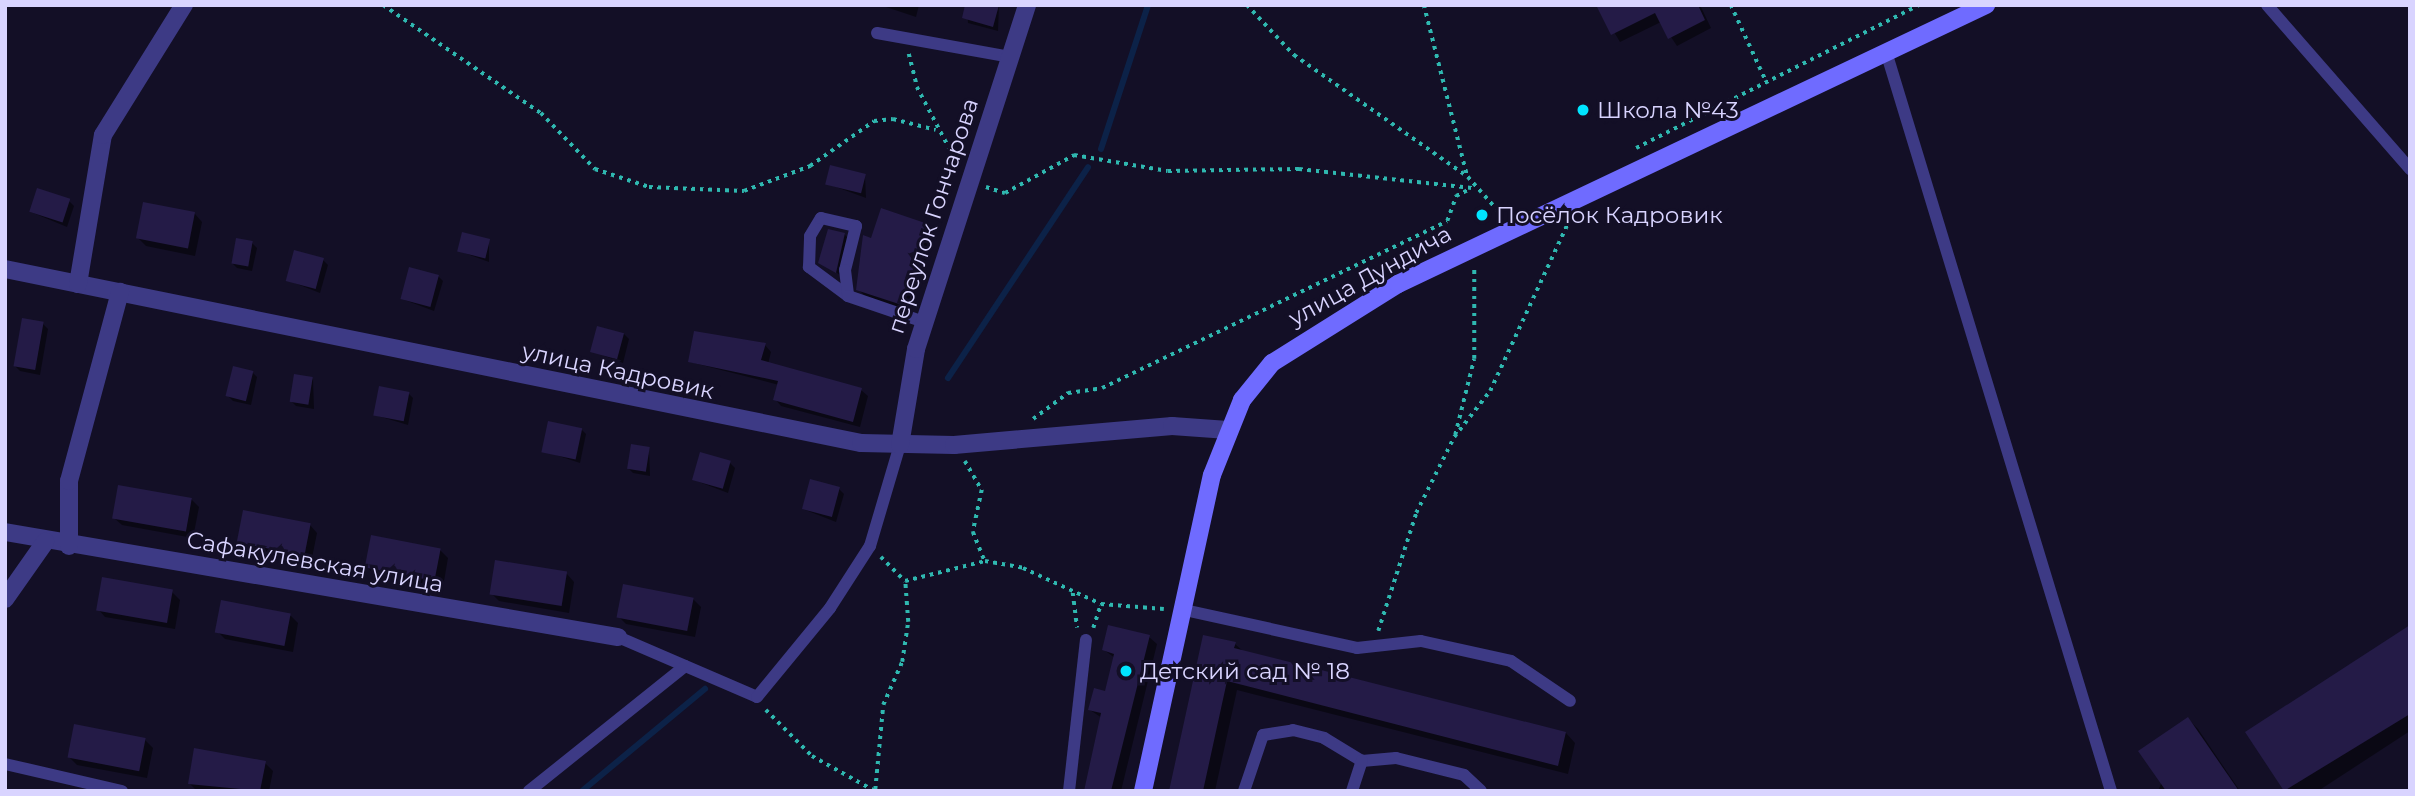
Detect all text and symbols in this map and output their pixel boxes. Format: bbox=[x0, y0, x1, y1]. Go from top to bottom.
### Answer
street label: переулок Гончарова bbox=[882, 95, 984, 337]
place label: Школа №43 bbox=[1597, 96, 1739, 124]
marker: Школа №43 bbox=[1575, 102, 1591, 118]
place label: Посёлок Кадровик bbox=[1496, 201, 1723, 229]
marker: Посёлок Кадровик bbox=[1474, 207, 1490, 223]
street label: улица Дундича bbox=[1284, 220, 1456, 332]
street label: улица Кадровик bbox=[519, 337, 717, 405]
street label: Сафакулевская улица bbox=[184, 526, 446, 598]
place label: Детский сад № 18 bbox=[1140, 657, 1350, 685]
marker: Детский сад № 18 bbox=[1118, 663, 1134, 679]

